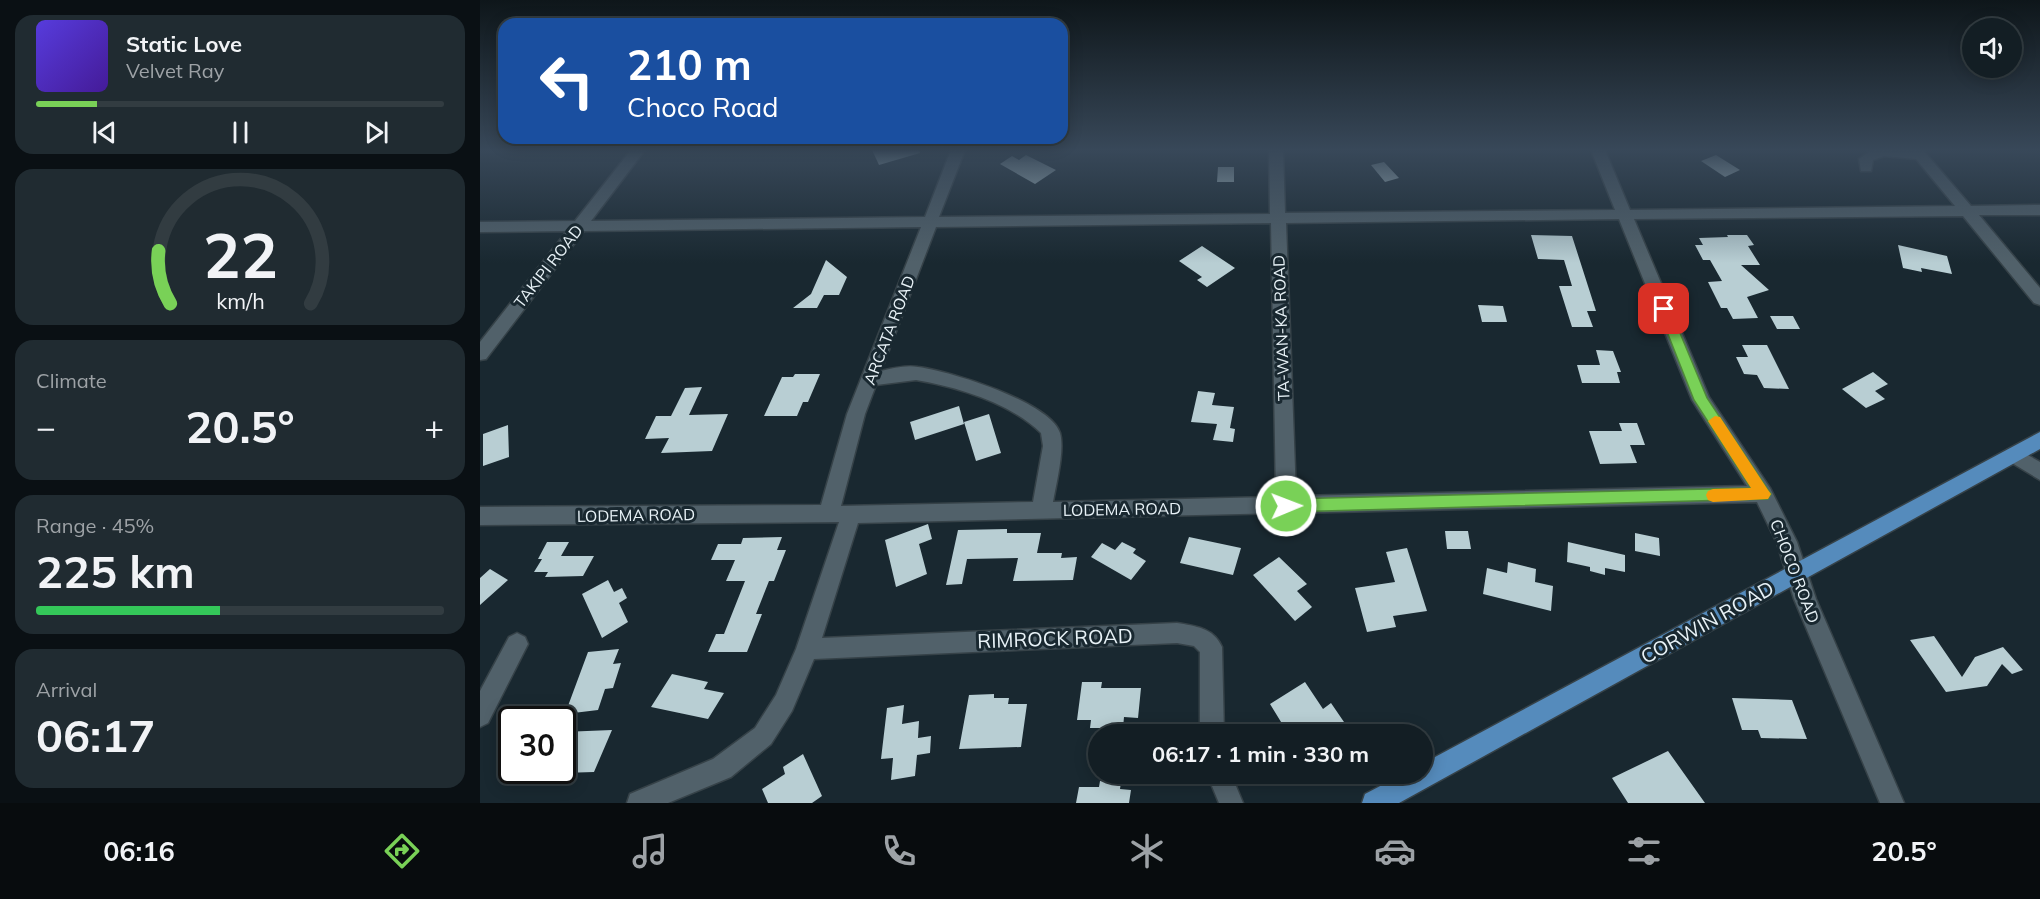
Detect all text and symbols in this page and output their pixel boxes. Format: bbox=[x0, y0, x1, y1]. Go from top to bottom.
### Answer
map controls bbox=[1962, 18, 2022, 78]
button: sound bbox=[1962, 18, 2022, 78]
text: Static Love bbox=[126, 30, 242, 58]
text: 210 m bbox=[627, 38, 752, 91]
icon: left bbox=[528, 42, 606, 120]
text: Velvet Ray bbox=[126, 58, 224, 83]
text: Choco Road bbox=[627, 90, 778, 124]
icon: previous bbox=[88, 116, 121, 149]
icon: pause bbox=[224, 116, 257, 149]
icon: next bbox=[360, 116, 393, 149]
text: 22 bbox=[203, 215, 277, 294]
street label: TAKIPI ROAD bbox=[509, 220, 587, 312]
street label: TA-WAN-KA ROAD bbox=[1268, 255, 1294, 401]
street label: ARCATA ROAD bbox=[859, 273, 919, 387]
pin bbox=[1638, 283, 1689, 334]
text: km/h bbox=[216, 288, 264, 315]
icon: arrive bbox=[1647, 292, 1680, 325]
text: Climate bbox=[36, 368, 107, 393]
text: 20.5° bbox=[185, 398, 295, 454]
text: − bbox=[36, 406, 56, 447]
text: + bbox=[424, 406, 444, 447]
position arrow bbox=[1254, 474, 1318, 538]
street label: LODEMA ROAD bbox=[1063, 498, 1181, 520]
street label: LODEMA ROAD bbox=[577, 504, 695, 526]
text: Range · 45% bbox=[36, 513, 154, 538]
street label: CHOCO ROAD bbox=[1766, 516, 1824, 626]
text: 225 km bbox=[36, 543, 195, 599]
street label: CORWIN ROAD bbox=[1636, 575, 1778, 669]
street label: RIMROCK ROAD bbox=[977, 623, 1133, 653]
text: Arrival bbox=[36, 677, 97, 702]
speed limit sign: 30 bbox=[498, 706, 576, 784]
text: 06:17 bbox=[36, 707, 155, 763]
text: 06:17 · 1 min · 330 m bbox=[1152, 740, 1369, 768]
icon: directions bbox=[381, 830, 423, 872]
icon: music bbox=[629, 830, 671, 872]
icon: phone bbox=[878, 830, 920, 872]
icon: climate bbox=[1126, 830, 1168, 872]
icon: car bbox=[1374, 830, 1416, 872]
icon: filters bbox=[1623, 830, 1665, 872]
text: 06:16 bbox=[103, 834, 175, 868]
text: 20.5° bbox=[1871, 834, 1937, 868]

